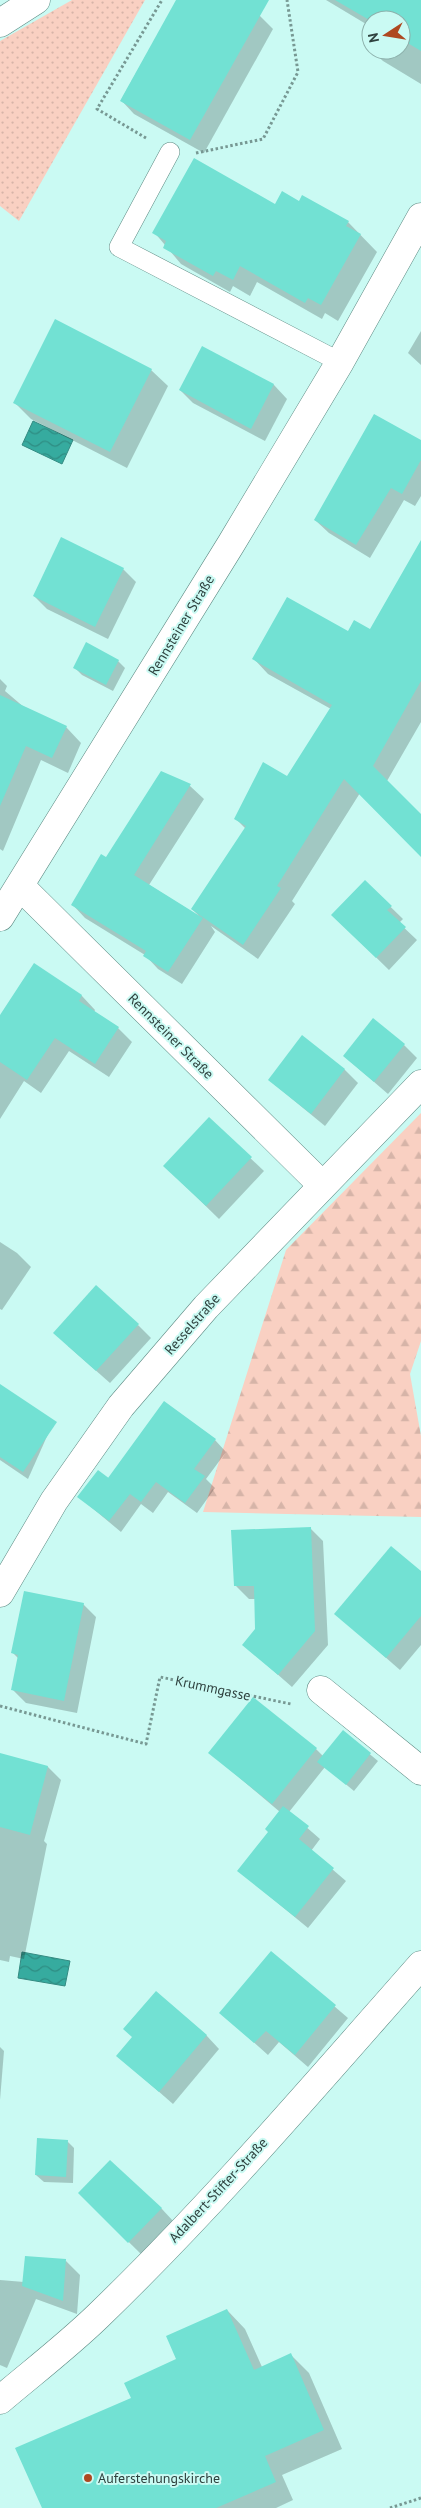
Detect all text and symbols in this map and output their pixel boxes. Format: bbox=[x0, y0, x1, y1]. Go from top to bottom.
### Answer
north arrow bbox=[361, 10, 411, 60]
text: N bbox=[364, 31, 383, 44]
street label: Rennsteiner Straße bbox=[144, 572, 218, 678]
street label: Rennsteiner Straße bbox=[124, 989, 218, 1083]
street label: Resselstraße bbox=[160, 1290, 224, 1358]
street label: Krummgasse bbox=[174, 1671, 252, 1705]
street label: Adalbert-Stifter-Straße bbox=[165, 2134, 271, 2246]
place label: Auferstehungskirche bbox=[98, 2469, 220, 2487]
marker: Auferstehungskirche bbox=[82, 2472, 94, 2484]

